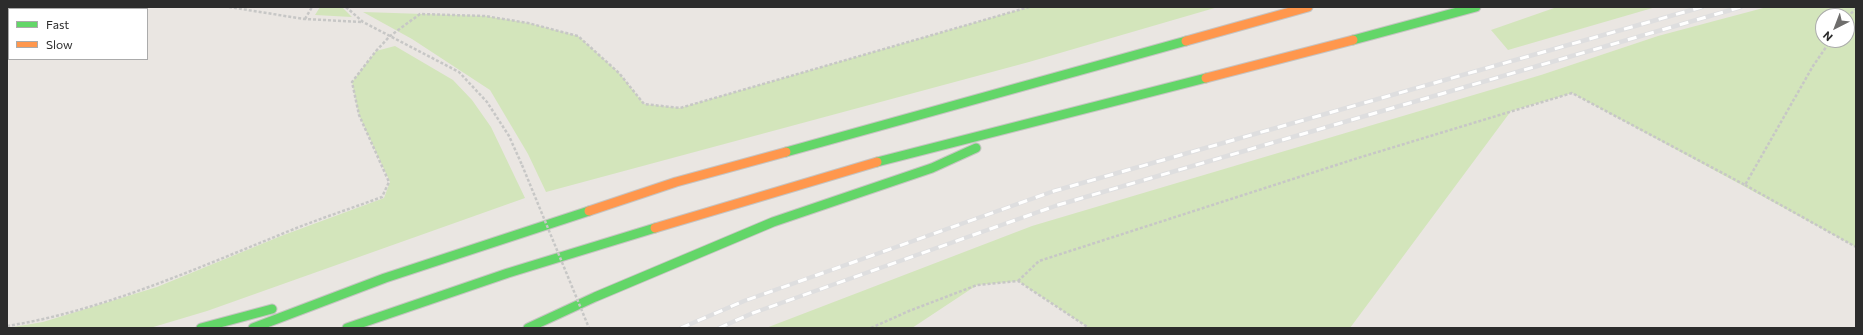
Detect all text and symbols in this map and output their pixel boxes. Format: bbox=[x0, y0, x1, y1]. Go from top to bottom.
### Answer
legend bbox=[8, 8, 148, 60]
north arrow bbox=[1815, 8, 1855, 48]
text: Fast bbox=[46, 17, 69, 31]
text: N bbox=[1820, 29, 1835, 44]
text: Slow bbox=[46, 37, 73, 51]

